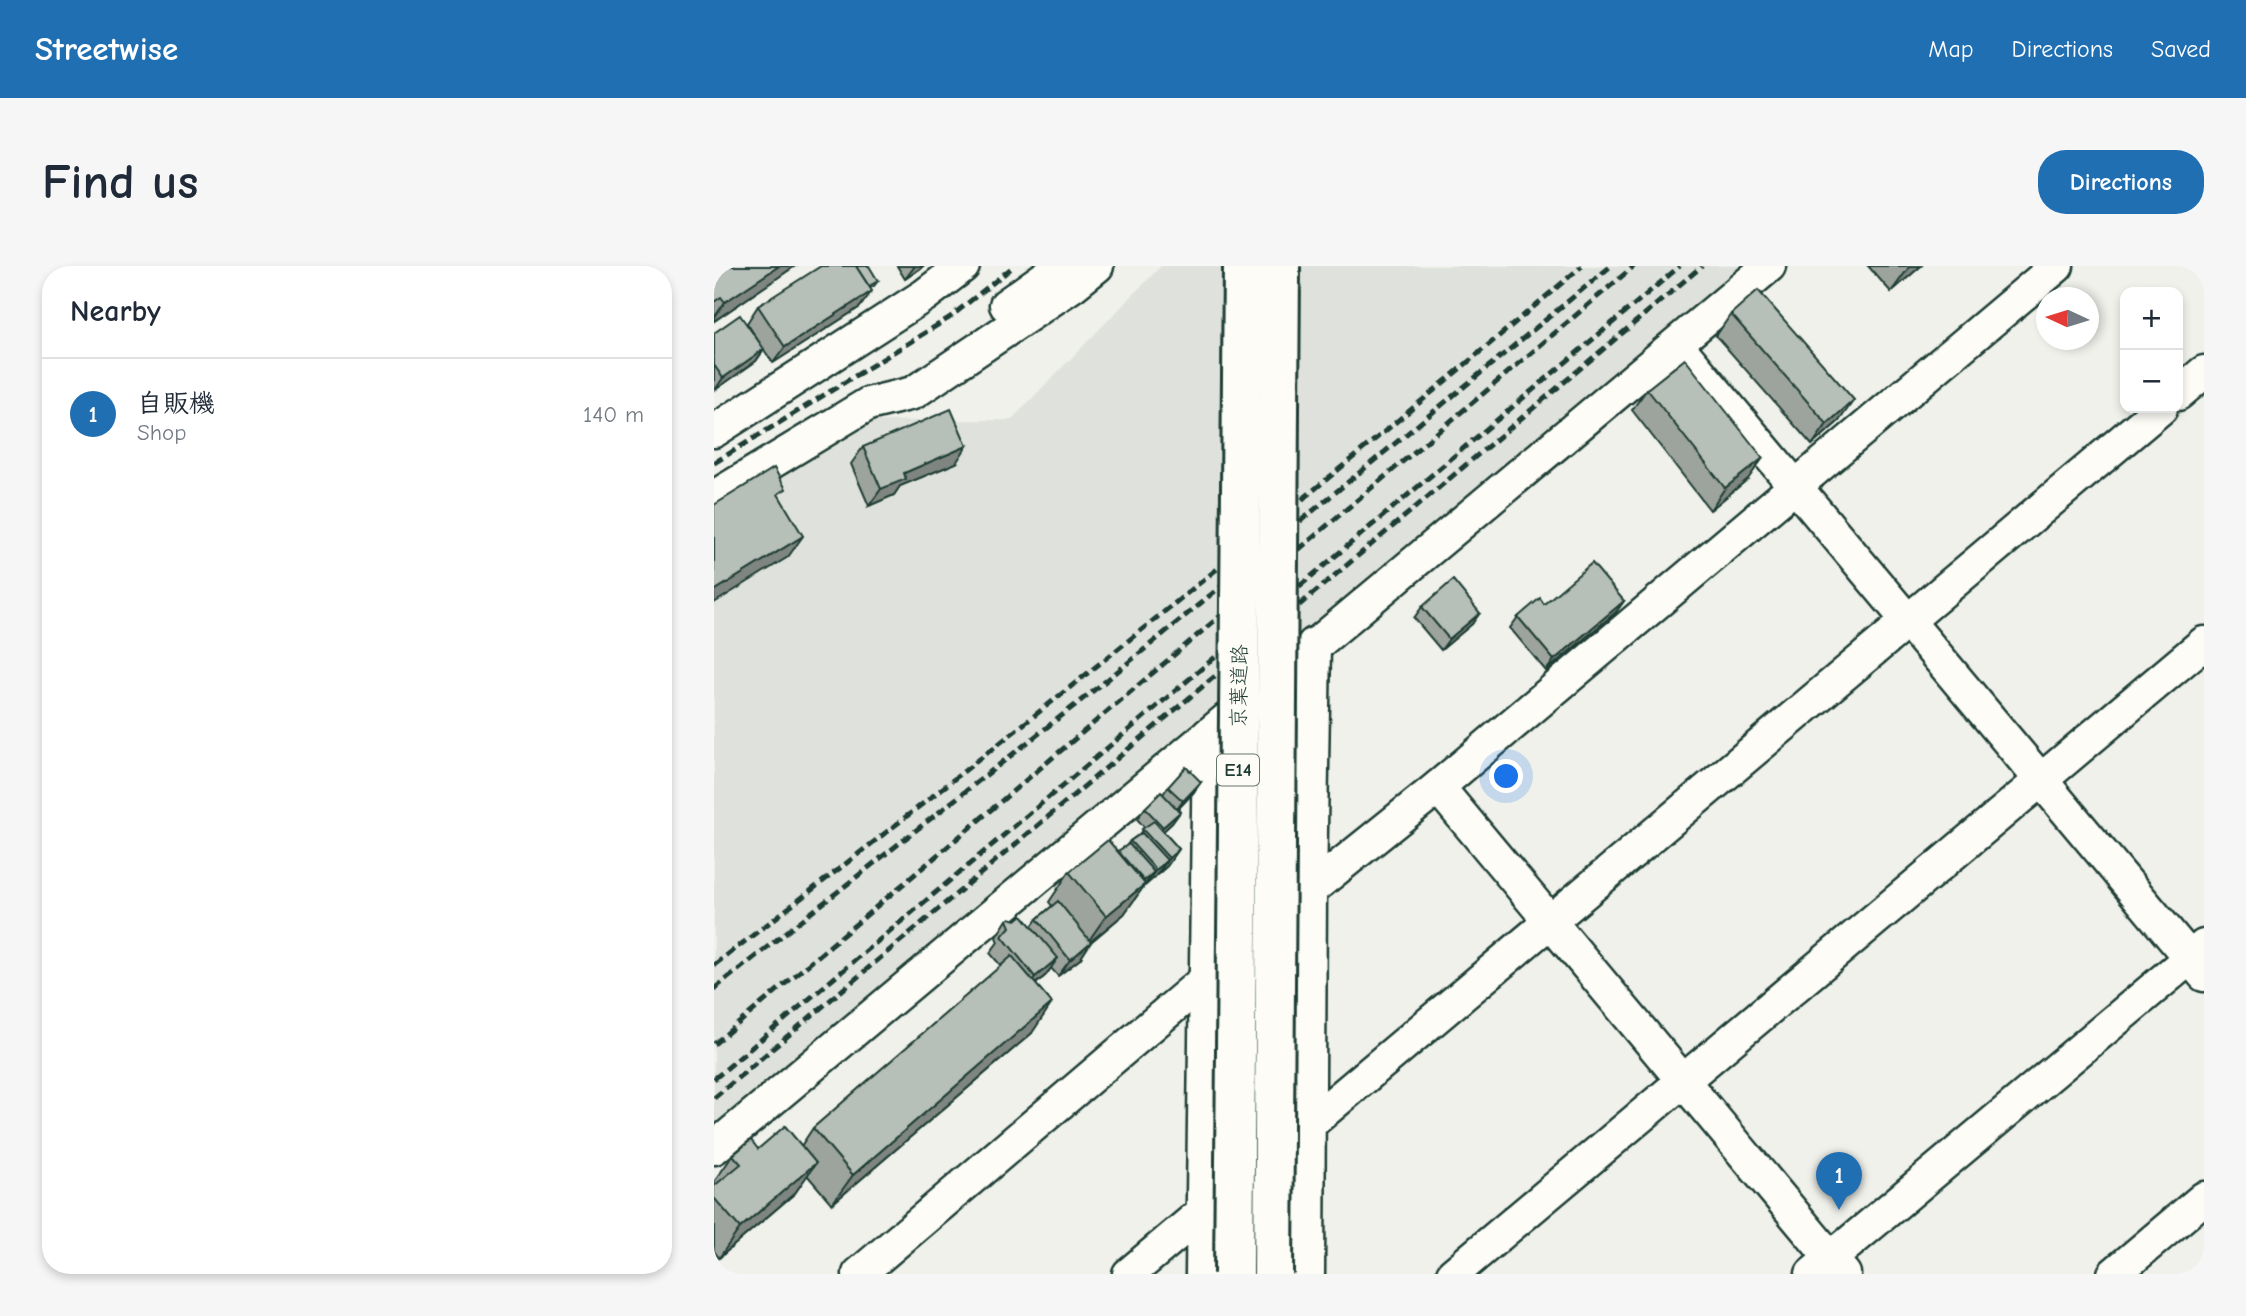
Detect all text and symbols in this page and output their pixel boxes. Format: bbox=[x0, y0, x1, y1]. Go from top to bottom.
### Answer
text: Streetwise bbox=[35, 30, 178, 68]
text: Map bbox=[1928, 35, 1974, 63]
text: Directions bbox=[2012, 35, 2113, 63]
text: Saved bbox=[2151, 35, 2211, 63]
button: Directions bbox=[2038, 150, 2204, 214]
text: Find us bbox=[42, 154, 198, 210]
north arrow bbox=[2036, 287, 2099, 350]
map controls bbox=[2120, 287, 2183, 413]
button: + bbox=[2120, 287, 2183, 350]
text: Nearby bbox=[70, 294, 161, 329]
button: − bbox=[2120, 350, 2183, 413]
text: 自販機 bbox=[137, 389, 215, 419]
text: 1 bbox=[88, 401, 98, 428]
text: 140 m bbox=[583, 401, 644, 428]
text: Shop bbox=[137, 419, 186, 446]
street label: 京葉道路 bbox=[1226, 644, 1252, 728]
road number: E14 bbox=[1217, 755, 1259, 786]
your location bbox=[1489, 759, 1523, 793]
pin: 1 bbox=[1816, 1152, 1862, 1210]

